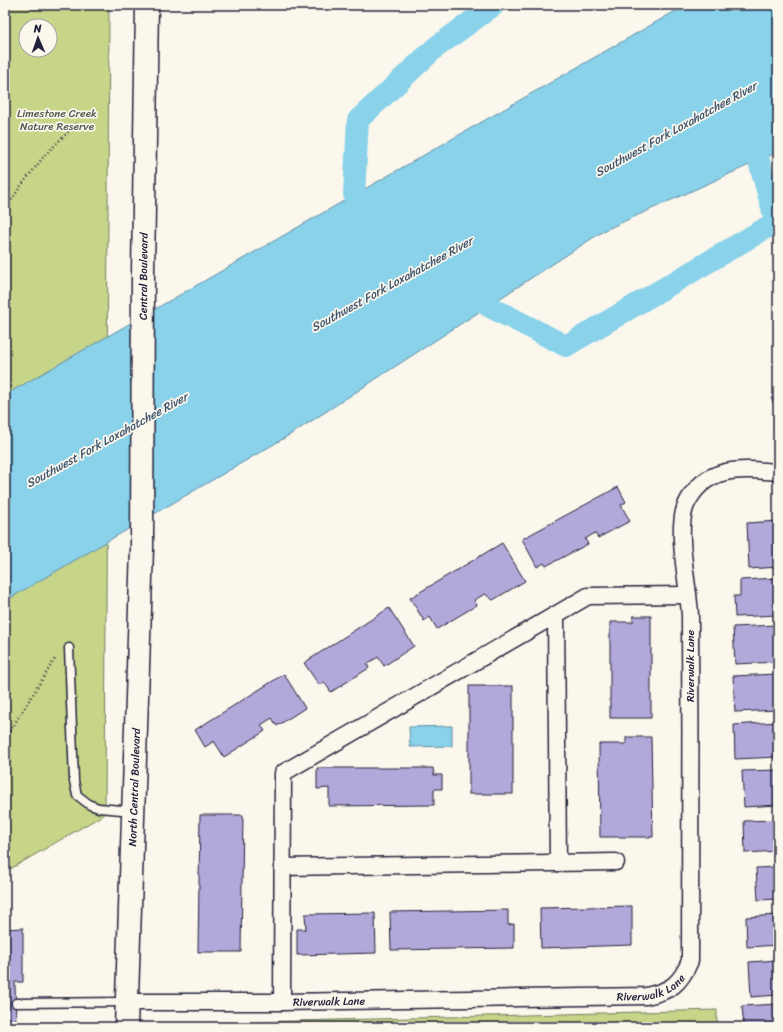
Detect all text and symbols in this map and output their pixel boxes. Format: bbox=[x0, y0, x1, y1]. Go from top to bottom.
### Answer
north arrow bbox=[18, 18, 58, 58]
text: N bbox=[33, 19, 42, 38]
water label: Southwest Fork Loxahatchee River bbox=[591, 74, 763, 183]
park label: Limestone Creek Nature Reserve bbox=[17, 104, 97, 136]
water label: Southwest Fork Loxahatchee River bbox=[307, 229, 479, 338]
street label: Central Boulevard bbox=[133, 231, 153, 320]
water label: Southwest Fork Loxahatchee River bbox=[22, 385, 194, 494]
street label: Riverwalk Lane bbox=[681, 630, 700, 702]
street label: North Central Boulevard bbox=[123, 726, 146, 847]
street label: Riverwalk Lane bbox=[617, 970, 690, 1006]
street label: Riverwalk Lane bbox=[293, 991, 366, 1011]

